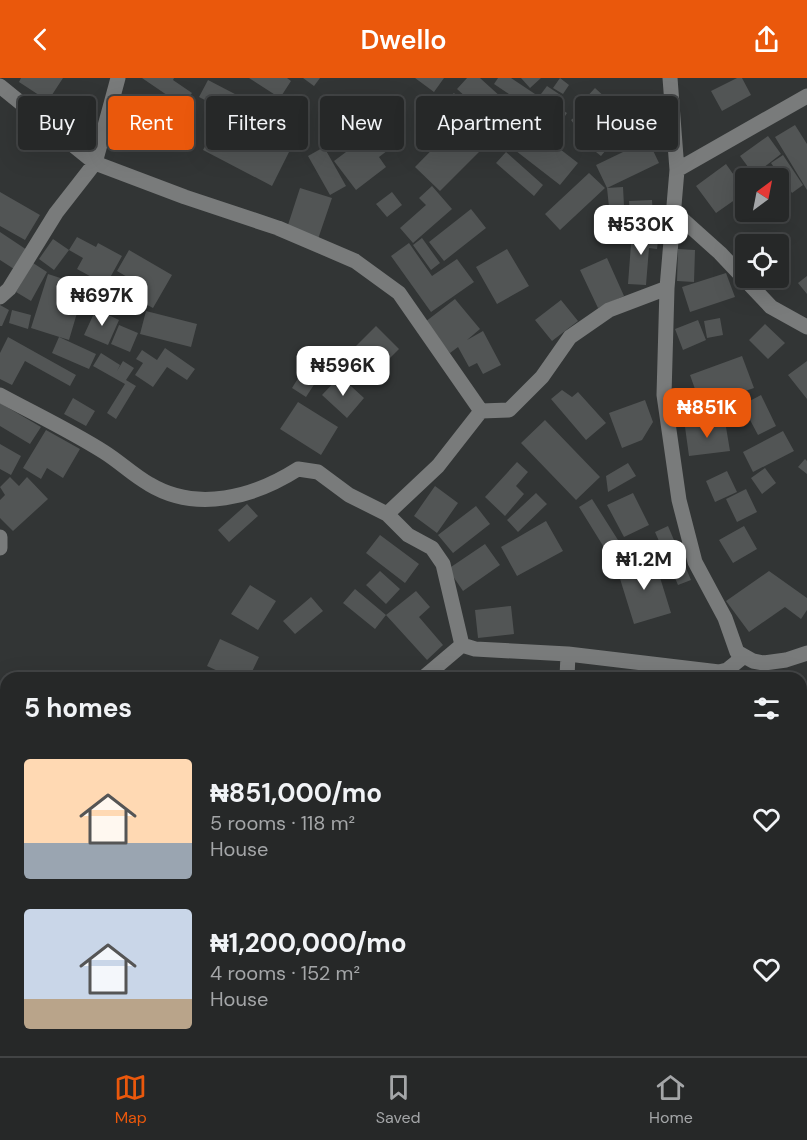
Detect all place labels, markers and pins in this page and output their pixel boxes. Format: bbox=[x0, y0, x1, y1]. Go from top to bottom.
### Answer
pin: ₦530K bbox=[599, 205, 683, 256]
pin: ₦697K bbox=[60, 276, 144, 327]
pin: ₦596K bbox=[301, 346, 385, 397]
pin: ₦851K bbox=[665, 388, 749, 439]
pin: ₦1.2M bbox=[602, 540, 686, 591]

